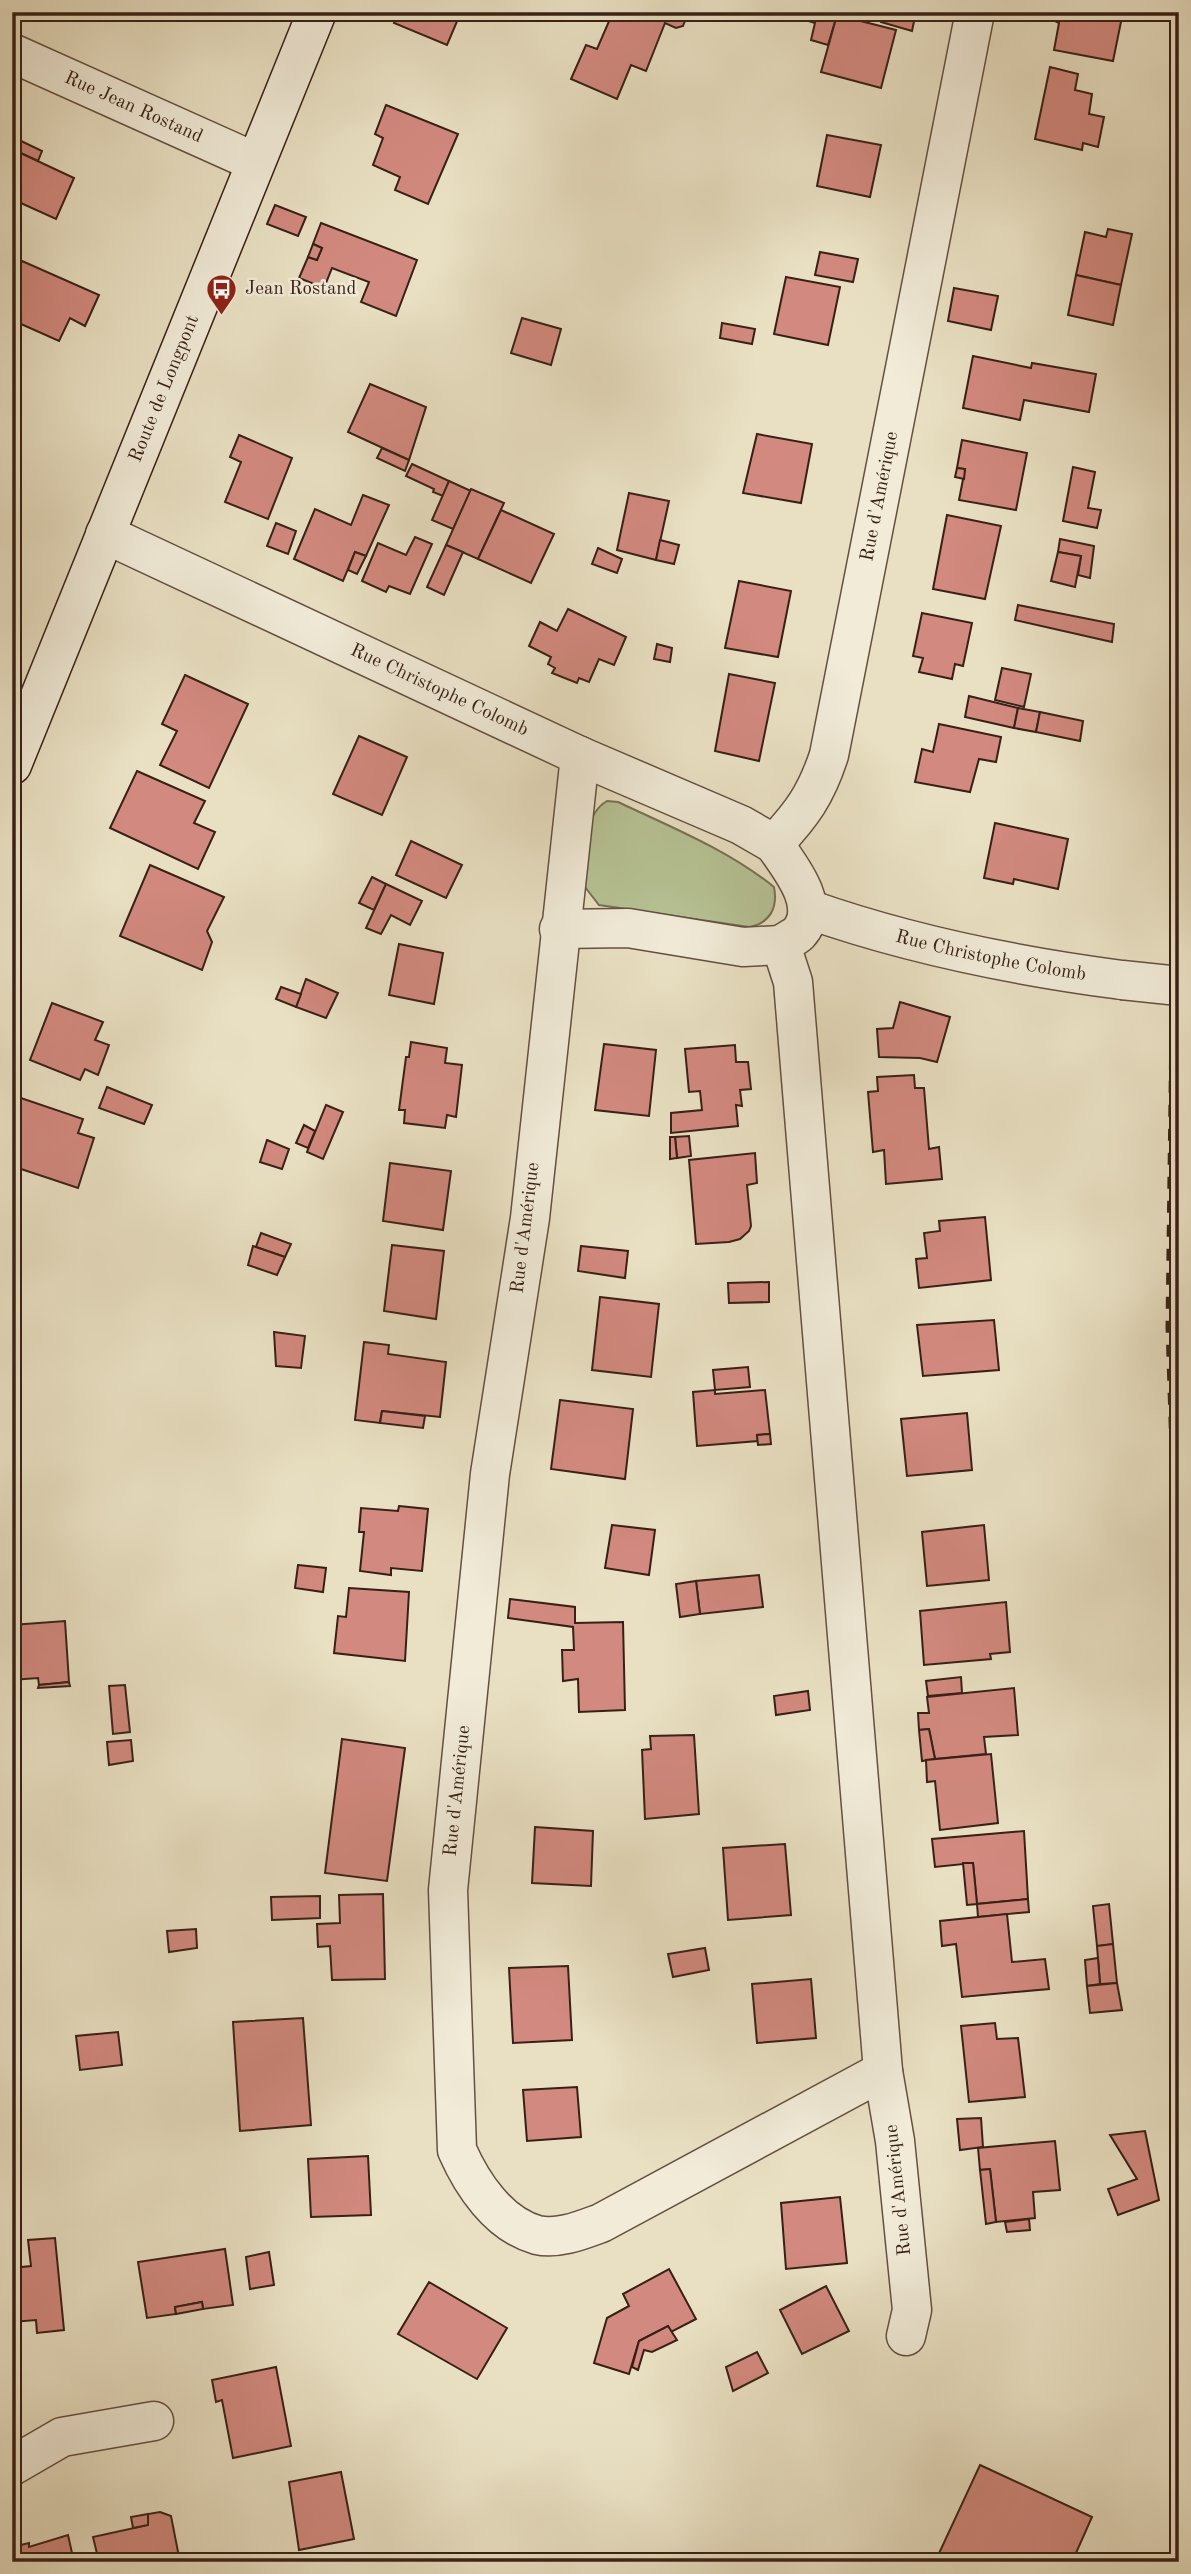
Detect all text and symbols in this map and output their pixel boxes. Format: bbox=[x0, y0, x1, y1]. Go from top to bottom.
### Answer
street label: Rue Jean Rostand bbox=[61, 68, 205, 147]
bus stop icon: Jean Rostand bbox=[205, 272, 239, 316]
place label: Jean Rostand bbox=[245, 280, 357, 299]
street label: Route de Longpont bbox=[126, 312, 203, 465]
street label: Rue d'Amérique bbox=[858, 430, 902, 563]
street label: Rue Christophe Colomb bbox=[347, 641, 531, 740]
street label: Rue Christophe Colomb bbox=[893, 927, 1087, 984]
street label: Rue d'Amérique bbox=[509, 1161, 543, 1295]
street label: Rue d'Amérique bbox=[442, 1724, 474, 1858]
street label: Rue d'Amérique bbox=[883, 2123, 915, 2257]

